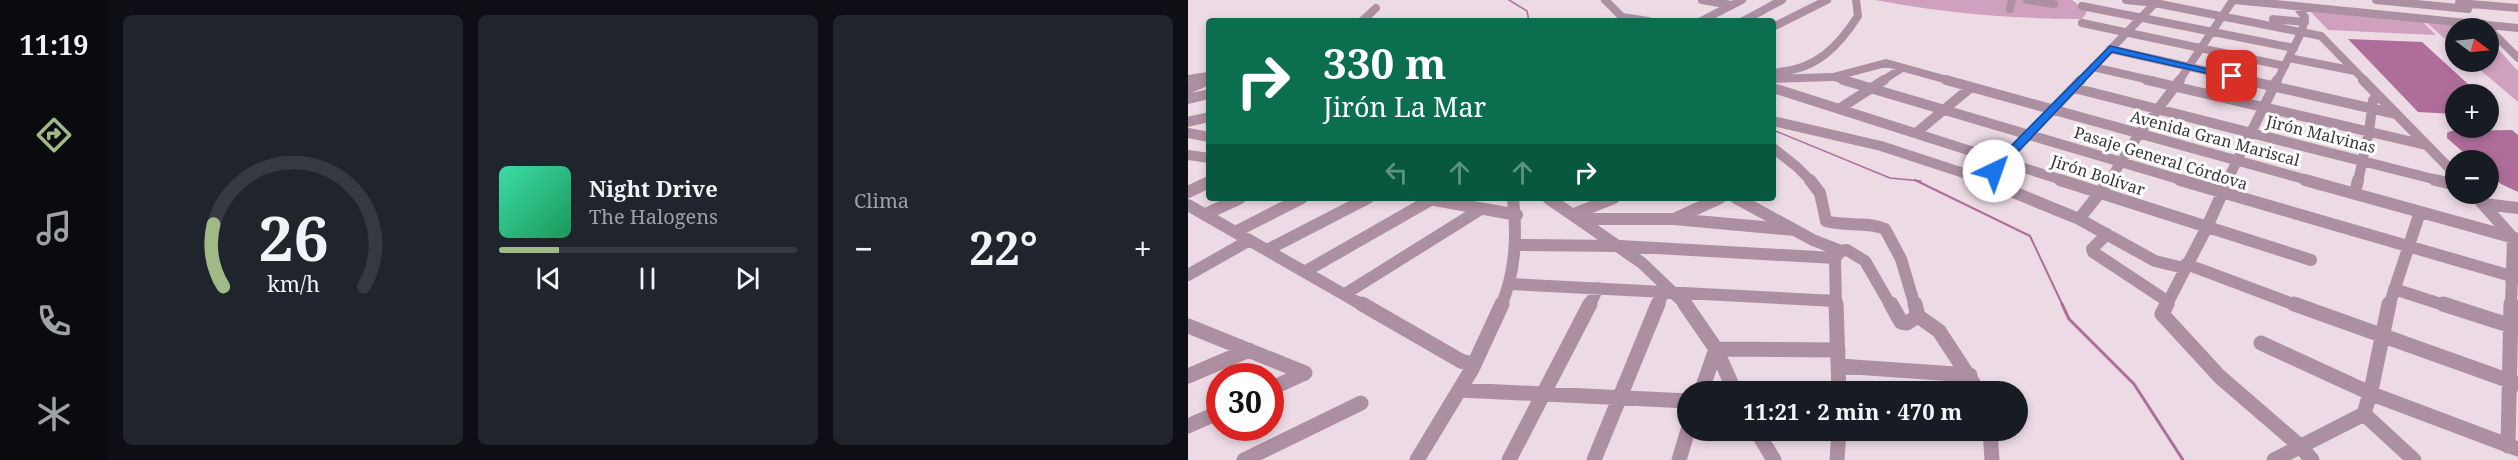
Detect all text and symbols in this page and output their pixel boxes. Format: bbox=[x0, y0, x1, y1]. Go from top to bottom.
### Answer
north arrow bbox=[2445, 18, 2499, 72]
map controls bbox=[2445, 18, 2499, 204]
text: 11:19 bbox=[19, 26, 89, 63]
text: 330 m bbox=[1323, 34, 1447, 91]
icon: right bbox=[1224, 42, 1302, 120]
pin bbox=[2206, 50, 2257, 101]
icon: arrive bbox=[2215, 59, 2248, 92]
button: + bbox=[2445, 84, 2499, 138]
text: Jirón La Mar bbox=[1323, 88, 1486, 125]
street label: Avenida Gran Mariscal bbox=[2128, 105, 2302, 171]
street label: Jirón Malvinas bbox=[2263, 110, 2378, 158]
icon: directions bbox=[33, 114, 75, 156]
street label: Pasaje General Córdova bbox=[2071, 121, 2251, 195]
position arrow bbox=[1962, 139, 2026, 203]
street label: Jirón Bolívar bbox=[2047, 149, 2148, 201]
button: − bbox=[2445, 150, 2499, 204]
icon: left bbox=[1380, 156, 1413, 189]
icon: ahead bbox=[1443, 156, 1476, 189]
icon: ahead bbox=[1506, 156, 1539, 189]
icon: right bbox=[1569, 156, 1602, 189]
text: Night Drive bbox=[589, 173, 718, 203]
text: Clima bbox=[854, 187, 909, 214]
text: 26 bbox=[258, 194, 328, 279]
text: The Halogens bbox=[589, 203, 718, 230]
icon: music bbox=[33, 207, 75, 249]
text: 22° bbox=[969, 217, 1038, 278]
text: − bbox=[854, 226, 873, 271]
text: + bbox=[1134, 226, 1152, 271]
icon: previous bbox=[532, 262, 565, 295]
icon: pause bbox=[631, 262, 664, 295]
icon: next bbox=[731, 262, 764, 295]
text: km/h bbox=[267, 269, 320, 298]
icon: phone bbox=[33, 300, 75, 342]
speed limit sign: 30 bbox=[1206, 363, 1284, 441]
icon: climate bbox=[33, 393, 75, 435]
text: 11:21 · 2 min · 470 m bbox=[1743, 396, 1962, 426]

